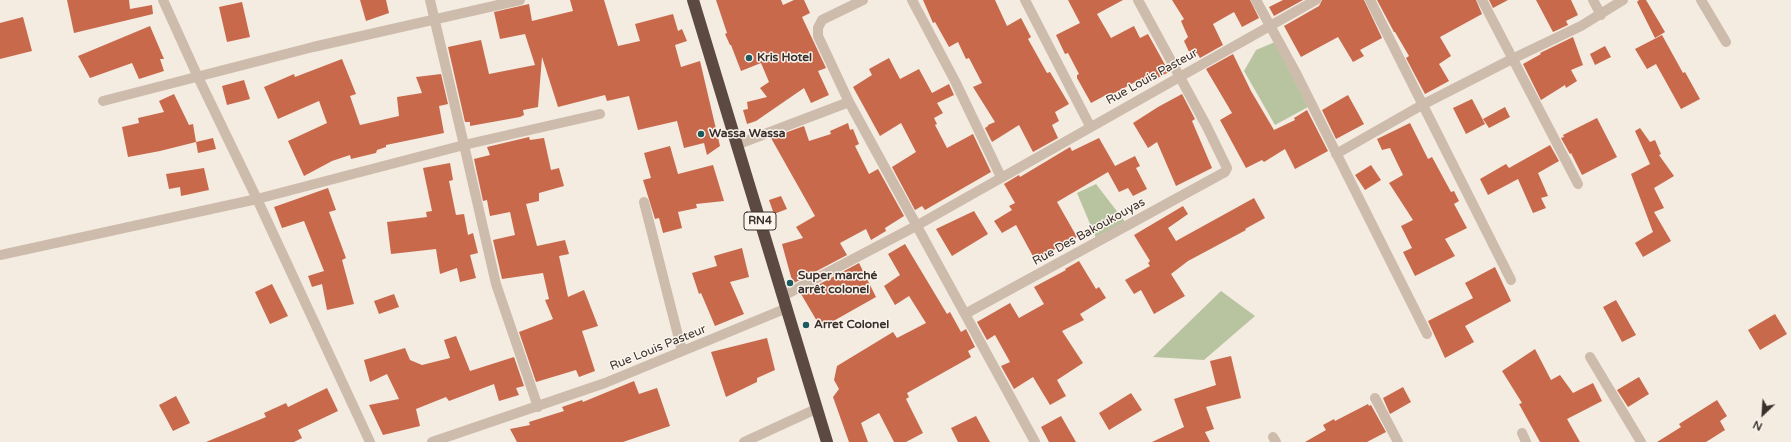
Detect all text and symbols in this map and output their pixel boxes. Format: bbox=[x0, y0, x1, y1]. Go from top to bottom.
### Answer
street label: Rue Louis Pasteur bbox=[1104, 46, 1200, 108]
place label: Kris Hotel bbox=[757, 51, 812, 65]
marker: Kris Hotel bbox=[744, 53, 754, 63]
place label: Wassa Wassa bbox=[709, 127, 785, 141]
marker: Wassa Wassa bbox=[696, 129, 706, 139]
street label: Rue Des Bakoukouyas bbox=[1030, 195, 1148, 269]
road number: RN4 bbox=[744, 212, 776, 230]
place label: Super marché arrêt colonel bbox=[798, 269, 877, 297]
marker: Super marché arrêt colonel bbox=[785, 278, 795, 288]
place label: Arret Colonel bbox=[814, 318, 889, 332]
marker: Arret Colonel bbox=[801, 320, 811, 330]
street label: Rue Louis Pasteur bbox=[608, 322, 708, 374]
north arrow bbox=[1743, 394, 1783, 434]
text: N bbox=[1751, 418, 1764, 433]

